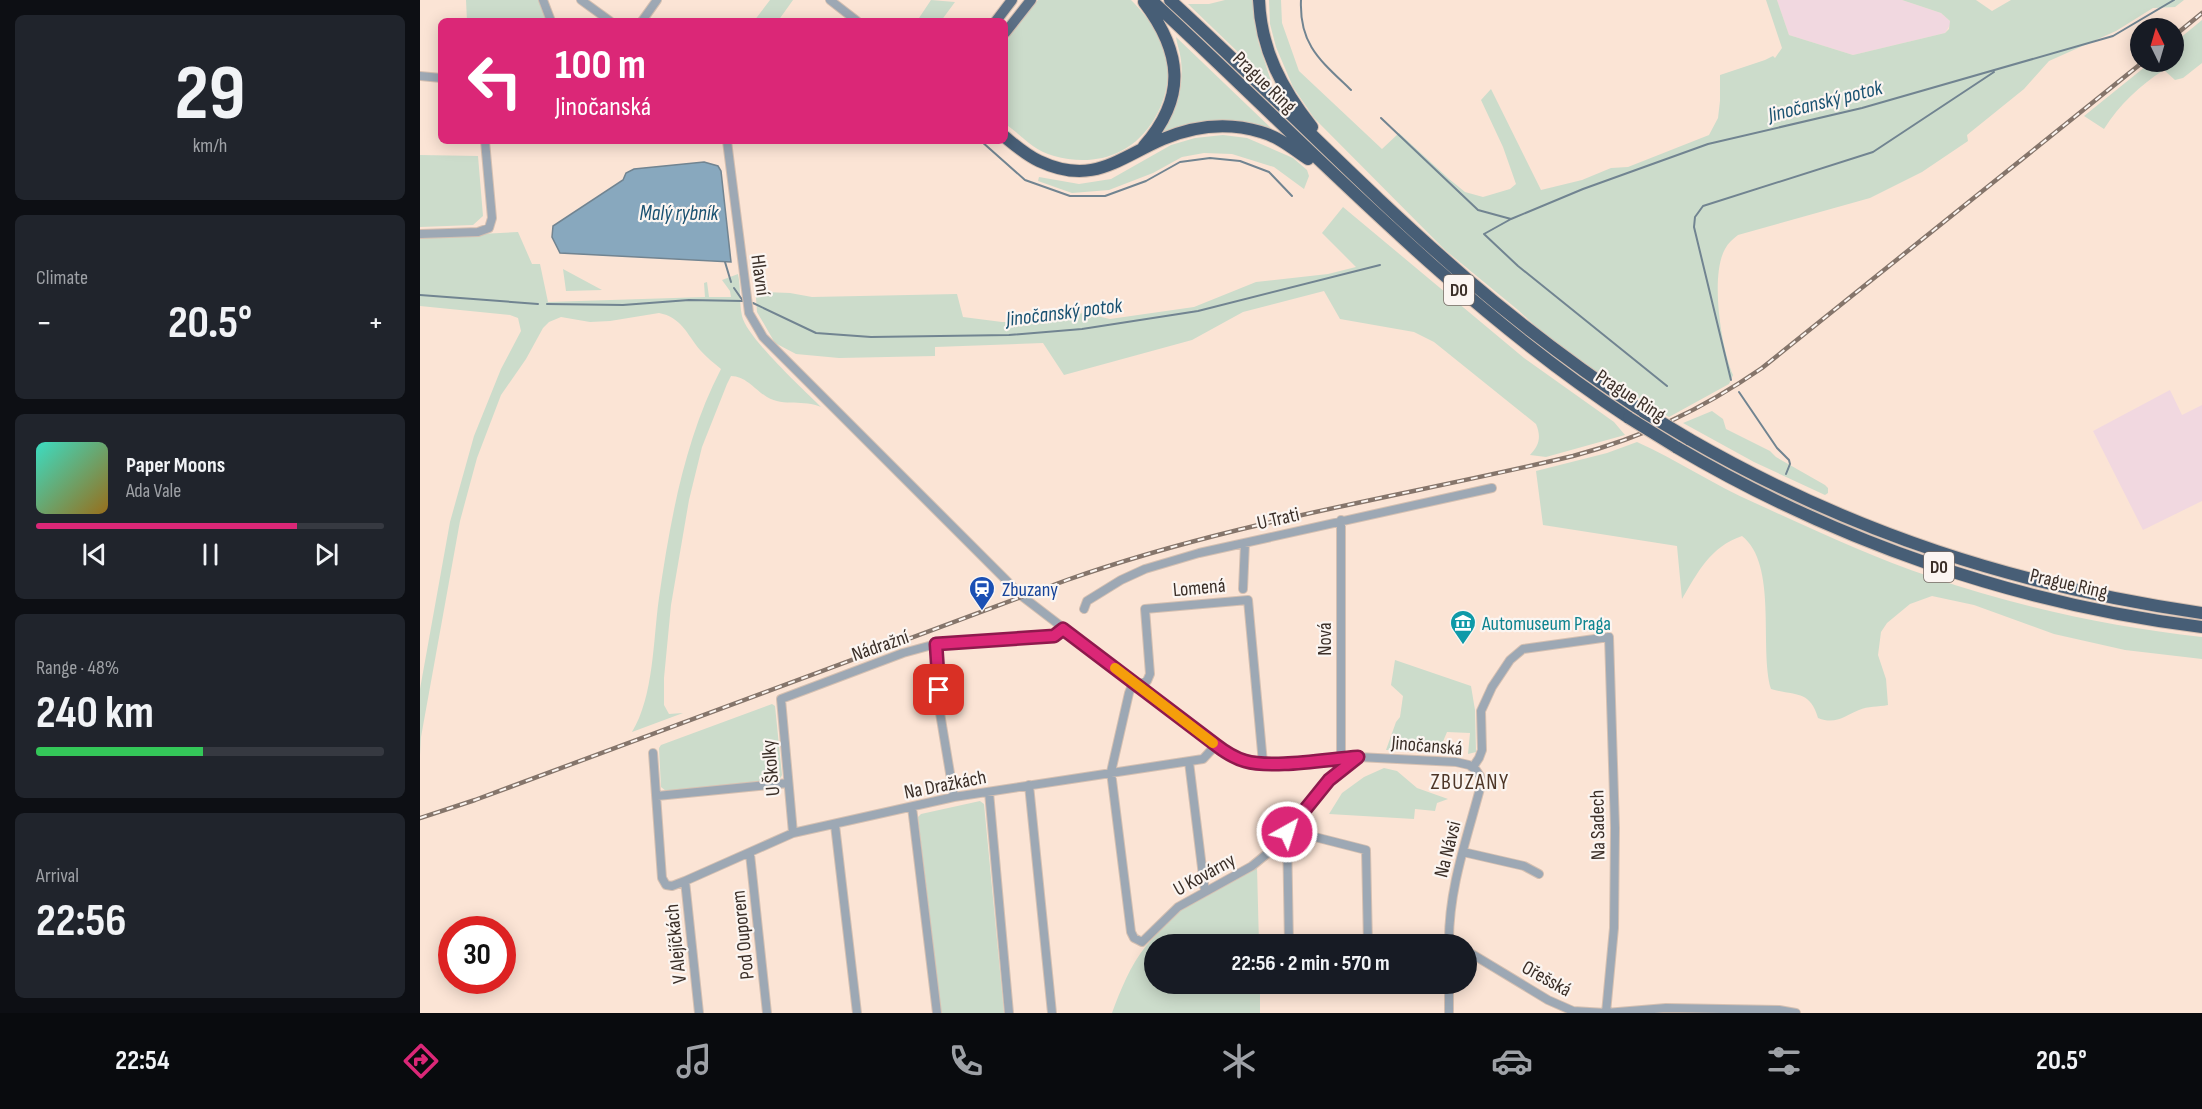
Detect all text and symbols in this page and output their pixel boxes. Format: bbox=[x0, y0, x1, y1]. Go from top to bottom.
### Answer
north arrow bbox=[2130, 18, 2184, 72]
map controls bbox=[2130, 18, 2184, 72]
text: 100 m bbox=[555, 40, 646, 91]
icon: left bbox=[456, 42, 534, 120]
street label: Prague Ring bbox=[1228, 47, 1301, 119]
text: 29 bbox=[174, 48, 246, 141]
water label: Jinočanský potok bbox=[1763, 75, 1886, 128]
text: Jinočanská bbox=[555, 91, 651, 123]
text: km/h bbox=[193, 134, 227, 158]
water label: Malý rybník bbox=[640, 201, 720, 226]
street label: Hlavní bbox=[745, 253, 775, 298]
text: Climate bbox=[36, 266, 88, 290]
road number: D0 bbox=[1444, 275, 1474, 305]
water label: Jinočanský potok bbox=[1003, 293, 1125, 332]
text: 20.5° bbox=[168, 296, 252, 351]
text: − bbox=[36, 303, 52, 343]
text: + bbox=[368, 303, 384, 343]
street label: Prague Ring bbox=[1591, 364, 1670, 427]
text: Paper Moons bbox=[126, 452, 225, 479]
text: Ada Vale bbox=[126, 479, 181, 503]
street label: U Trati bbox=[1255, 502, 1302, 535]
icon: previous bbox=[78, 538, 111, 571]
icon: pause bbox=[194, 538, 227, 571]
icon: next bbox=[310, 538, 343, 571]
road number: D0 bbox=[1924, 552, 1954, 582]
street label: Prague Ring bbox=[2028, 563, 2110, 605]
station icon: Zbuzany bbox=[967, 574, 997, 612]
street label: Lomená bbox=[1172, 574, 1226, 602]
place label: Zbuzany bbox=[1002, 578, 1058, 602]
museum icon: Automuseum Praga bbox=[1448, 608, 1478, 646]
place label: Automuseum Praga bbox=[1481, 612, 1611, 636]
street label: Nová bbox=[1313, 622, 1337, 656]
street label: Nádražní bbox=[849, 625, 912, 667]
text: Range · 48% bbox=[36, 656, 119, 680]
pin bbox=[913, 664, 964, 715]
icon: arrive bbox=[922, 673, 955, 706]
text: 240 km bbox=[36, 686, 154, 741]
street label: Jinočanská bbox=[1389, 731, 1463, 761]
street label: U Školky bbox=[757, 739, 785, 797]
street label: Na Dražkách bbox=[902, 765, 988, 805]
district label: ZBUZANY bbox=[1430, 769, 1510, 796]
street label: Na Sadech bbox=[1585, 790, 1611, 860]
position arrow bbox=[1255, 800, 1319, 864]
street label: Na Návsi bbox=[1429, 818, 1467, 880]
street label: U Kovárny bbox=[1169, 848, 1240, 902]
text: Arrival bbox=[36, 864, 79, 888]
street label: Pod Ouporem bbox=[726, 889, 760, 981]
text: 22:56 bbox=[36, 894, 126, 949]
street label: V Alejíčkách bbox=[660, 903, 692, 985]
speed limit sign: 30 bbox=[438, 916, 516, 994]
text: 22:56 · 2 min · 570 m bbox=[1232, 950, 1389, 977]
street label: Ořešská bbox=[1518, 956, 1575, 1002]
icon: directions bbox=[400, 1040, 442, 1082]
icon: music bbox=[673, 1040, 715, 1082]
icon: phone bbox=[945, 1040, 987, 1082]
icon: climate bbox=[1218, 1040, 1260, 1082]
icon: car bbox=[1491, 1040, 1533, 1082]
icon: filters bbox=[1763, 1040, 1805, 1082]
text: 22:54 bbox=[115, 1045, 169, 1077]
text: 20.5° bbox=[2036, 1045, 2087, 1077]

